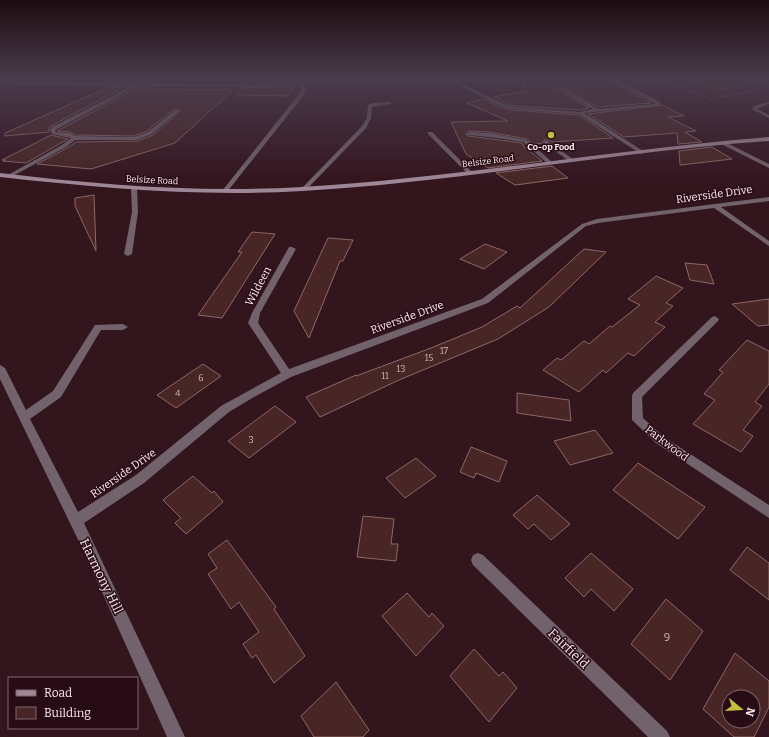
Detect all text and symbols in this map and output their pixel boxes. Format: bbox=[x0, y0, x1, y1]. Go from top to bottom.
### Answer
marker: Co-op Food bbox=[546, 130, 556, 140]
place label: Co-op Food bbox=[527, 142, 575, 152]
street label: Belsize Road bbox=[461, 153, 515, 169]
street label: Belsize Road bbox=[126, 174, 179, 186]
street label: Riverside Drive bbox=[675, 183, 753, 206]
street label: Wildeen bbox=[243, 264, 274, 308]
street label: Riverside Drive bbox=[369, 298, 446, 337]
house number: 17 bbox=[440, 346, 449, 356]
house number: 15 bbox=[425, 353, 433, 363]
house number: 13 bbox=[397, 364, 405, 374]
house number: 11 bbox=[381, 371, 389, 381]
house number: 6 bbox=[198, 373, 204, 383]
house number: 4 bbox=[175, 388, 181, 398]
street label: Parkwood bbox=[642, 423, 691, 464]
house number: 3 bbox=[248, 435, 254, 445]
street label: Riverside Drive bbox=[88, 446, 159, 501]
street label: Harmony Hill bbox=[77, 536, 126, 616]
street label: Fairfield bbox=[545, 625, 592, 672]
house number: 9 bbox=[664, 631, 670, 644]
legend bbox=[8, 677, 138, 729]
text: Road bbox=[44, 686, 72, 700]
north arrow bbox=[721, 689, 761, 729]
text: Building bbox=[44, 706, 91, 720]
text: N bbox=[742, 706, 758, 718]

